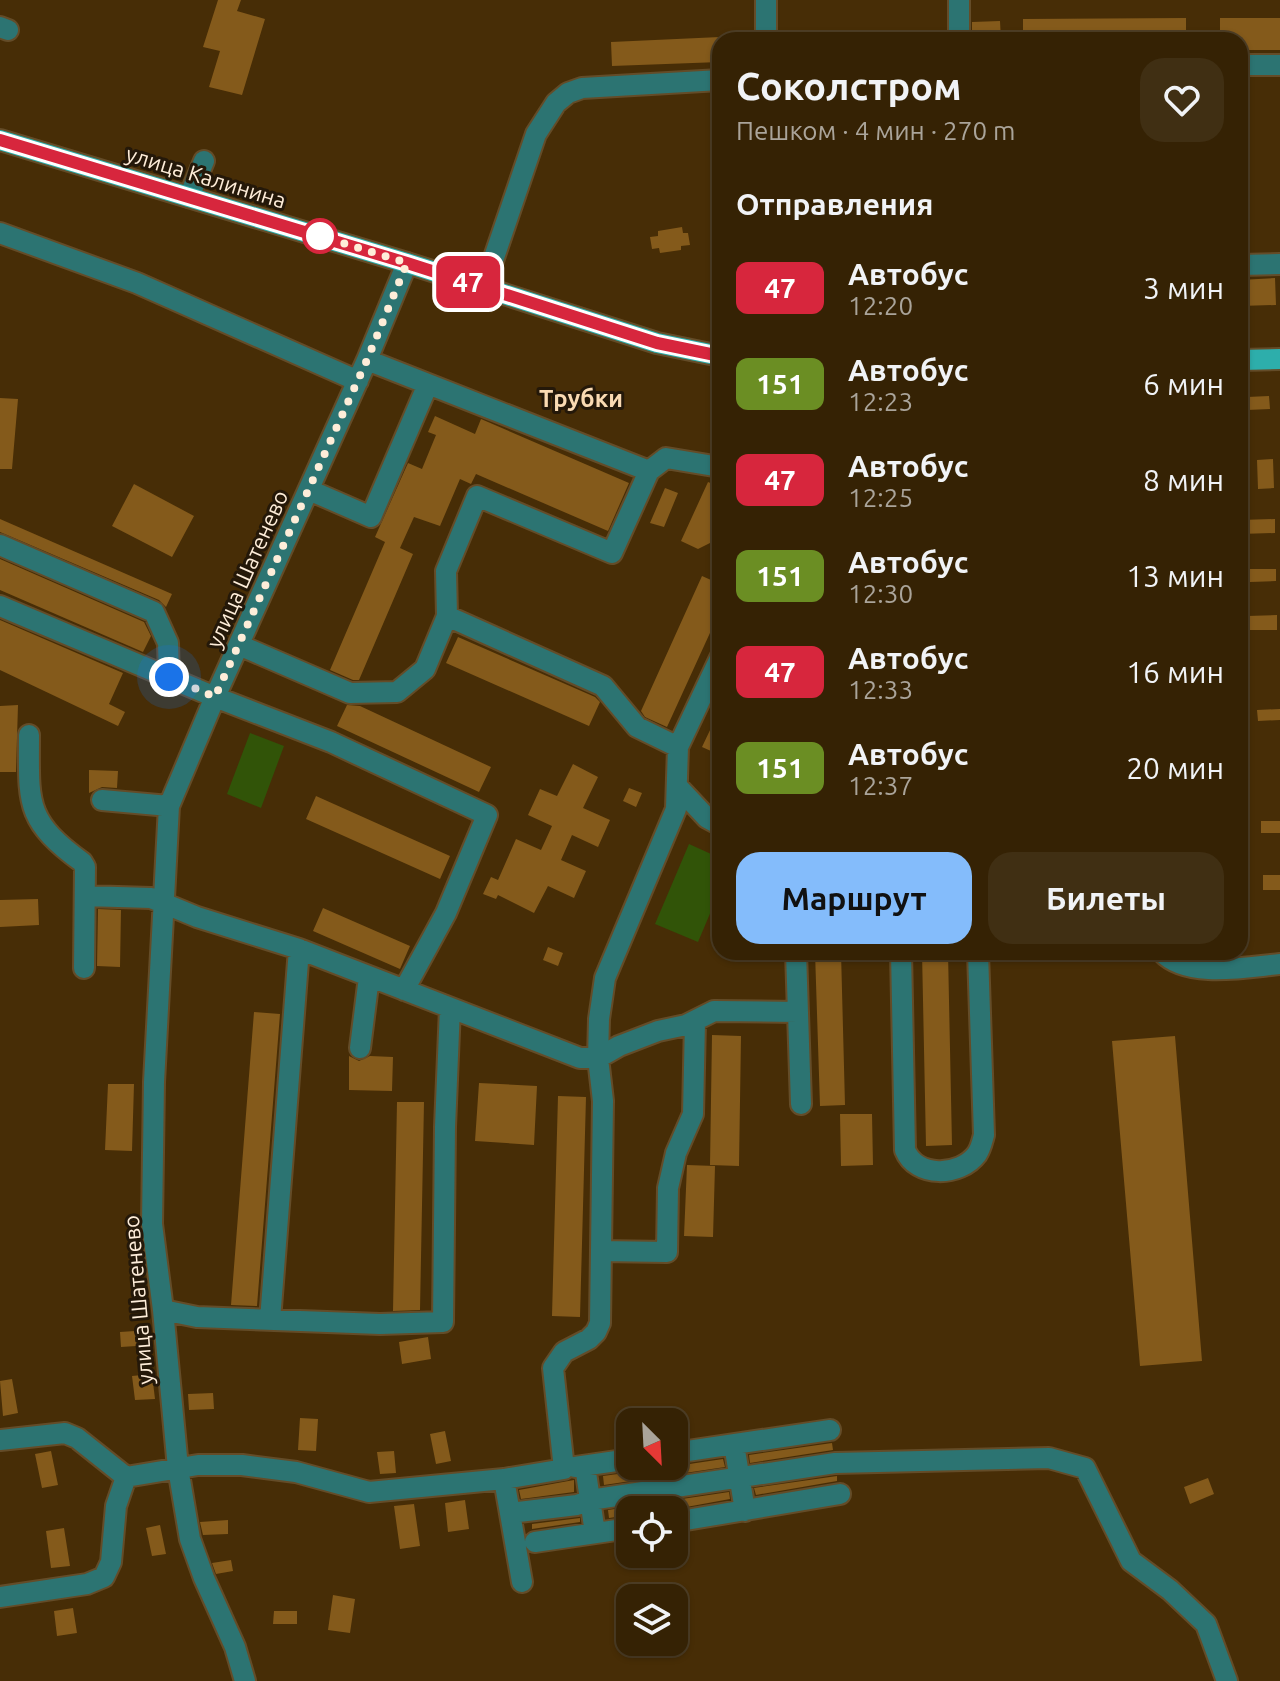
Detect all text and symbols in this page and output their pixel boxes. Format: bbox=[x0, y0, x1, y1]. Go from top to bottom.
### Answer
button: heart bbox=[1140, 58, 1224, 142]
text: Соколстром bbox=[736, 65, 962, 107]
text: Пешком · 4 мин · 270 m bbox=[736, 116, 1015, 145]
street label: улица Калинина bbox=[123, 140, 289, 213]
text: Отправления bbox=[736, 187, 933, 221]
unlabelled marker bbox=[303, 219, 337, 253]
line badge: 47 bbox=[432, 256, 504, 308]
text: Автобус bbox=[848, 257, 968, 291]
text: 47 bbox=[452, 266, 484, 297]
text: 3 мин bbox=[1143, 271, 1224, 305]
text: 47 bbox=[764, 272, 796, 303]
text: 12:20 bbox=[848, 291, 913, 320]
text: Автобус bbox=[848, 353, 968, 387]
text: 6 мин bbox=[1143, 367, 1224, 401]
text: 151 bbox=[756, 368, 804, 399]
district label: Трубки bbox=[539, 385, 623, 412]
text: 12:23 bbox=[848, 387, 913, 416]
text: Автобус bbox=[848, 449, 968, 483]
text: 8 мин bbox=[1143, 463, 1224, 497]
text: 47 bbox=[764, 464, 796, 495]
text: 12:25 bbox=[848, 483, 913, 512]
street label: улица Шатенево bbox=[201, 486, 293, 651]
text: Автобус bbox=[848, 545, 968, 579]
text: 13 мин bbox=[1126, 559, 1224, 593]
text: 151 bbox=[756, 560, 804, 591]
text: 12:30 bbox=[848, 579, 913, 608]
text: Автобус bbox=[848, 641, 968, 675]
text: 16 мин bbox=[1126, 655, 1224, 689]
text: 47 bbox=[764, 656, 796, 687]
your location bbox=[149, 657, 189, 697]
text: 12:33 bbox=[848, 675, 913, 704]
text: Автобус bbox=[848, 737, 968, 771]
text: 20 мин bbox=[1126, 751, 1224, 785]
text: 151 bbox=[756, 752, 804, 783]
text: 12:37 bbox=[848, 771, 913, 800]
button: Маршрут bbox=[736, 852, 972, 944]
button: Билеты bbox=[988, 852, 1224, 944]
street label: улица Шатенево bbox=[118, 1214, 157, 1386]
north arrow bbox=[616, 1408, 688, 1480]
map controls bbox=[616, 1408, 688, 1656]
button: locate bbox=[616, 1496, 688, 1568]
button: layers bbox=[616, 1584, 688, 1656]

